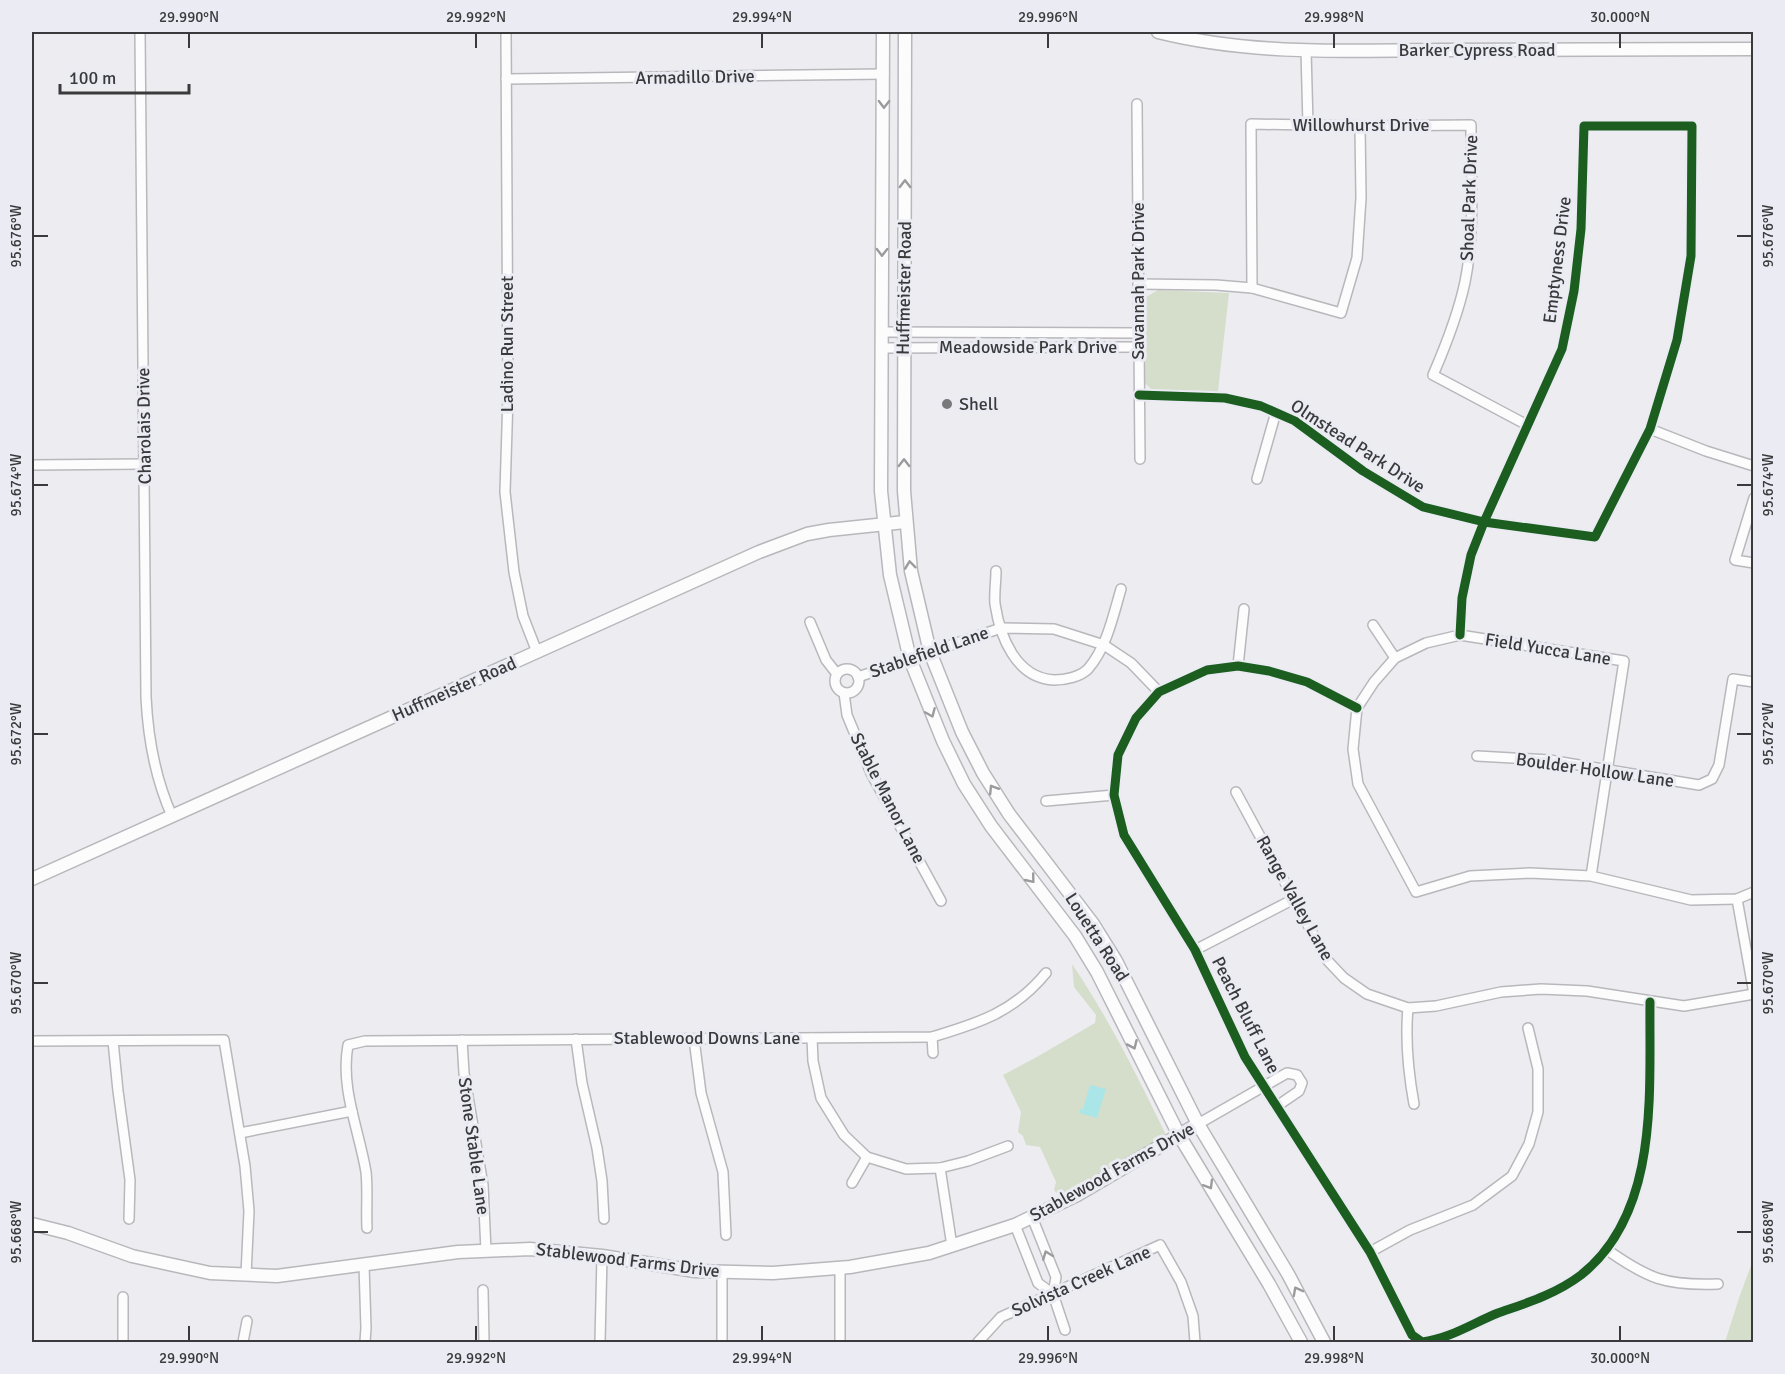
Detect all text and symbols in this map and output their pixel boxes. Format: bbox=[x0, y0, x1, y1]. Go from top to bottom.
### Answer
text: 29.990°N bbox=[159, 8, 219, 26]
text: 29.992°N bbox=[446, 8, 506, 26]
text: 29.994°N bbox=[732, 8, 792, 26]
text: 29.996°N bbox=[1018, 8, 1078, 26]
text: 29.998°N bbox=[1304, 8, 1364, 26]
text: 30.000°N bbox=[1590, 8, 1650, 26]
street label: Barker Cypress Road bbox=[1398, 39, 1556, 61]
scale bar bbox=[60, 57, 189, 95]
street label: Armadillo Drive bbox=[635, 65, 755, 89]
text: 100 m bbox=[69, 67, 116, 89]
one-way arrow bbox=[877, 100, 890, 109]
street label: Willowhurst Drive bbox=[1292, 114, 1430, 136]
street label: Shoal Park Drive bbox=[1456, 134, 1482, 262]
one-way arrow bbox=[899, 180, 911, 189]
street label: Emptyness Drive bbox=[1538, 195, 1576, 325]
street label: Savannah Park Drive bbox=[1127, 202, 1149, 360]
text: 95.676°W bbox=[7, 204, 25, 267]
text: 95.676°W bbox=[1759, 204, 1777, 267]
street label: Huffmeister Road bbox=[892, 221, 916, 355]
one-way arrow bbox=[876, 247, 888, 256]
street label: Ladino Run Street bbox=[496, 276, 518, 412]
street label: Meadowside Park Drive bbox=[939, 336, 1117, 358]
street label: Charolais Drive bbox=[132, 367, 156, 485]
place label: Shell bbox=[959, 393, 998, 415]
street label: Olmstead Park Drive bbox=[1287, 394, 1429, 498]
marker: Shell bbox=[940, 397, 954, 411]
text: 95.674°W bbox=[7, 453, 25, 516]
text: 95.674°W bbox=[1759, 453, 1777, 516]
one-way arrow bbox=[898, 459, 910, 468]
one-way arrow bbox=[904, 560, 917, 569]
street label: Stablefield Lane bbox=[867, 621, 991, 683]
street label: Field Yucca Lane bbox=[1483, 628, 1613, 670]
street label: Huffmeister Road bbox=[388, 652, 520, 726]
text: 95.672°W bbox=[7, 702, 25, 765]
text: 95.672°W bbox=[1759, 702, 1777, 765]
one-way arrow bbox=[924, 707, 936, 718]
street label: Stable Manor Lane bbox=[846, 729, 930, 867]
street label: Boulder Hollow Lane bbox=[1515, 748, 1675, 792]
one-way arrow bbox=[988, 785, 1000, 795]
street label: Range Valley Lane bbox=[1252, 832, 1338, 964]
one-way arrow bbox=[1024, 873, 1035, 884]
street label: Louetta Road bbox=[1060, 889, 1134, 985]
text: 95.670°W bbox=[7, 951, 25, 1014]
text: 95.670°W bbox=[1759, 951, 1777, 1014]
street label: Peach Bluff Lane bbox=[1207, 953, 1285, 1077]
street label: Stablewood Downs Lane bbox=[614, 1027, 800, 1049]
one-way arrow bbox=[1126, 1038, 1138, 1049]
street label: Stone Stable Lane bbox=[453, 1076, 495, 1216]
street label: Stablewood Farms Drive bbox=[1026, 1118, 1198, 1226]
one-way arrow bbox=[1201, 1179, 1213, 1189]
text: 95.668°W bbox=[7, 1200, 25, 1263]
text: 95.668°W bbox=[1759, 1200, 1777, 1263]
street label: Stablewood Farms Drive bbox=[535, 1238, 721, 1282]
street label: Solvista Creek Lane bbox=[1008, 1240, 1154, 1322]
one-way arrow bbox=[1042, 1250, 1054, 1261]
one-way arrow bbox=[1293, 1286, 1304, 1297]
text: 29.990°N bbox=[159, 1349, 219, 1367]
text: 29.992°N bbox=[446, 1349, 506, 1367]
text: 29.994°N bbox=[732, 1349, 792, 1367]
text: 29.996°N bbox=[1018, 1349, 1078, 1367]
text: 29.998°N bbox=[1304, 1349, 1364, 1367]
text: 30.000°N bbox=[1590, 1349, 1650, 1367]

